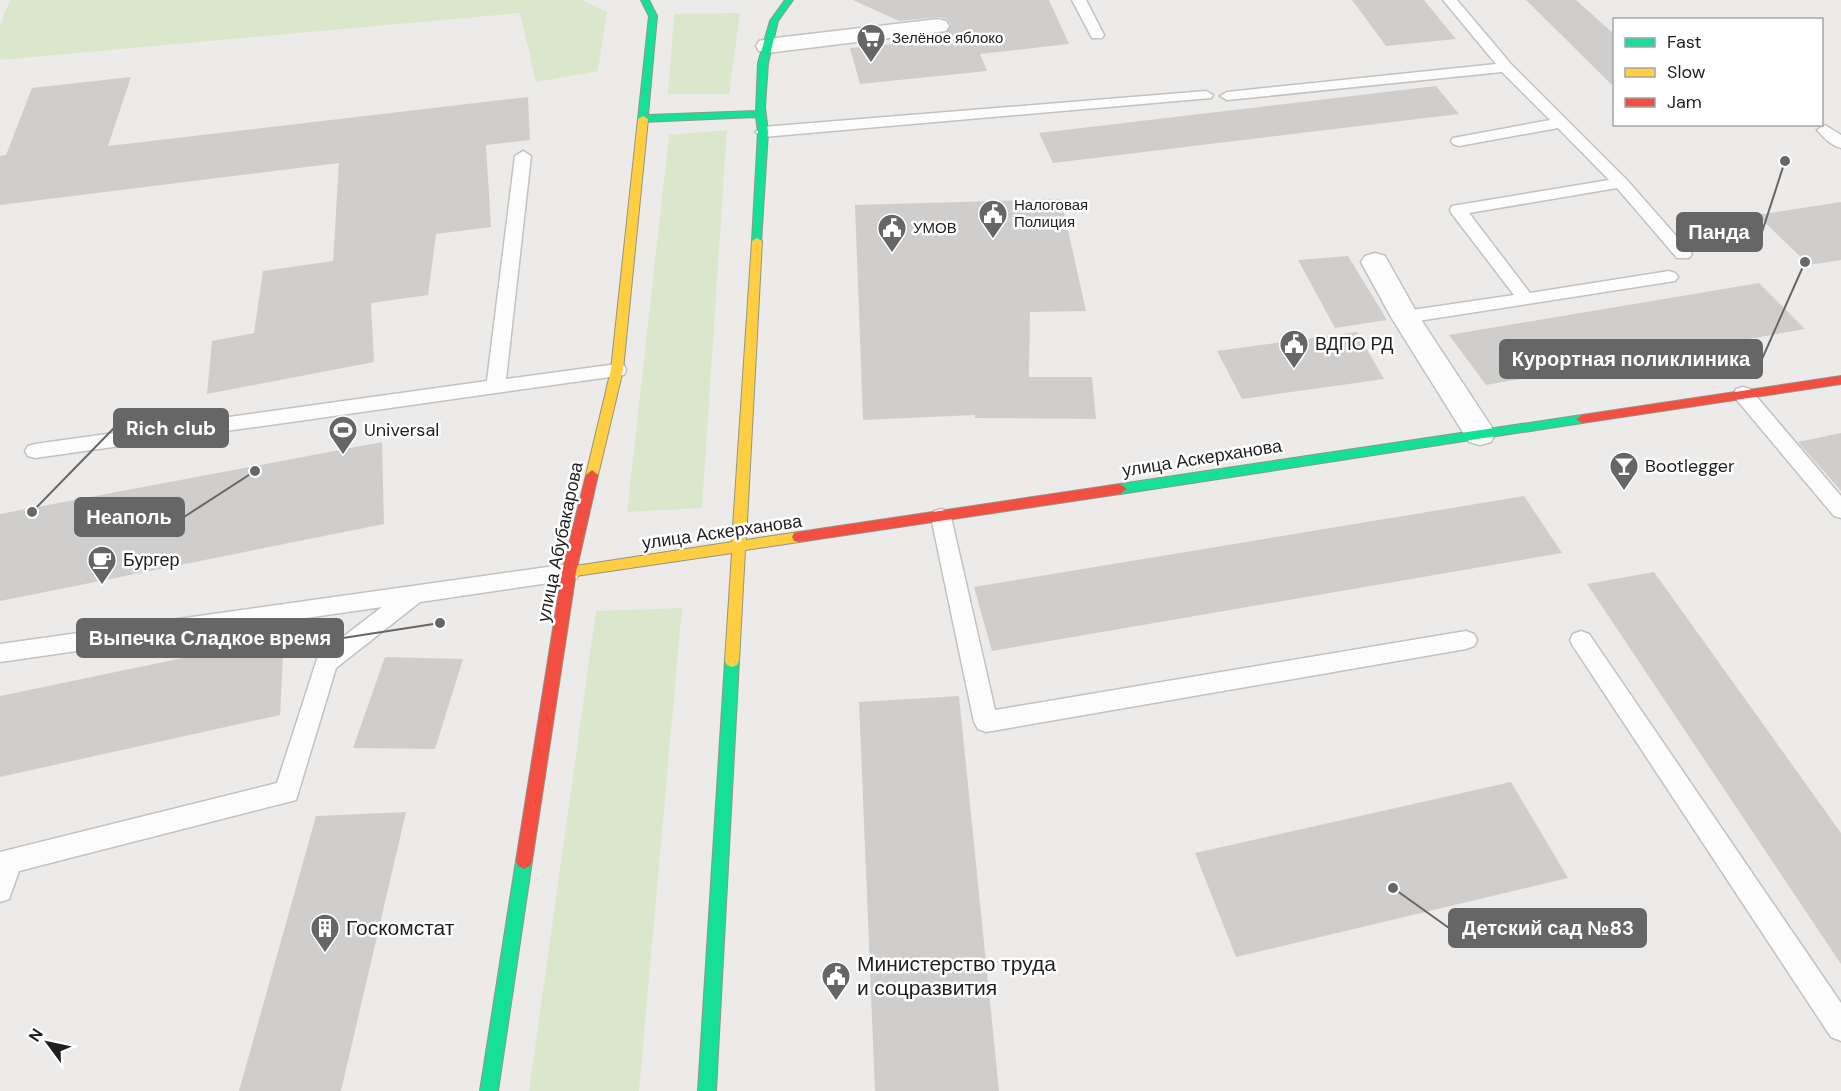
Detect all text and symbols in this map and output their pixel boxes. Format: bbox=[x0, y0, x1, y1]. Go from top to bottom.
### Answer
legend bbox=[1613, 18, 1823, 126]
supermarket icon: Зелёное яблоко bbox=[855, 22, 887, 64]
place label: Зелёное яблоко bbox=[892, 28, 1003, 48]
text: Fast bbox=[1667, 30, 1702, 54]
text: Slow bbox=[1667, 60, 1706, 84]
text: Jam bbox=[1667, 90, 1702, 114]
place label: Налоговая Полиция bbox=[1014, 195, 1088, 232]
public building icon: Налоговая Полиция bbox=[977, 198, 1009, 240]
public building icon: УМОВ bbox=[876, 212, 908, 254]
callout: Панда bbox=[1677, 213, 1762, 251]
place label: УМОВ bbox=[913, 218, 957, 238]
text: Панда bbox=[1688, 219, 1751, 245]
public building icon: ВДПО РД bbox=[1278, 328, 1310, 370]
place label: ВДПО РД bbox=[1315, 332, 1394, 356]
callout: Курортная поликлиника bbox=[1500, 340, 1762, 378]
text: Курортная поликлиника bbox=[1512, 346, 1751, 372]
callout: Rich club bbox=[114, 409, 228, 447]
sports icon: Universal bbox=[327, 414, 359, 456]
text: Rich club bbox=[126, 415, 216, 441]
place label: Universal bbox=[364, 418, 439, 442]
street label: улица Аскерханова bbox=[1120, 433, 1285, 482]
bar icon: Bootlegger bbox=[1608, 450, 1640, 492]
place label: Bootlegger bbox=[1645, 454, 1735, 478]
street label: улица Абубакарова bbox=[531, 459, 589, 624]
callout: Неаполь bbox=[75, 498, 184, 536]
text: Неаполь bbox=[86, 504, 172, 530]
street label: улица Аскерханова bbox=[640, 509, 805, 555]
cafe icon: Бургер bbox=[86, 544, 118, 586]
place label: Бургер bbox=[123, 548, 179, 572]
callout: Выпечка Сладкое время bbox=[77, 619, 343, 657]
text: Выпечка Сладкое время bbox=[89, 625, 331, 651]
callout: Детский сад №83 bbox=[1449, 909, 1646, 947]
building icon: Госкомстат bbox=[309, 912, 341, 954]
place label: Госкомстат bbox=[346, 914, 455, 942]
text: Детский сад №83 bbox=[1462, 915, 1634, 941]
place label: Министерство труда и соцразвития bbox=[857, 950, 1056, 1002]
public building icon: Министерство труда и соцразвития bbox=[820, 960, 852, 1002]
north arrow bbox=[18, 1013, 78, 1073]
text: N bbox=[24, 1024, 48, 1046]

